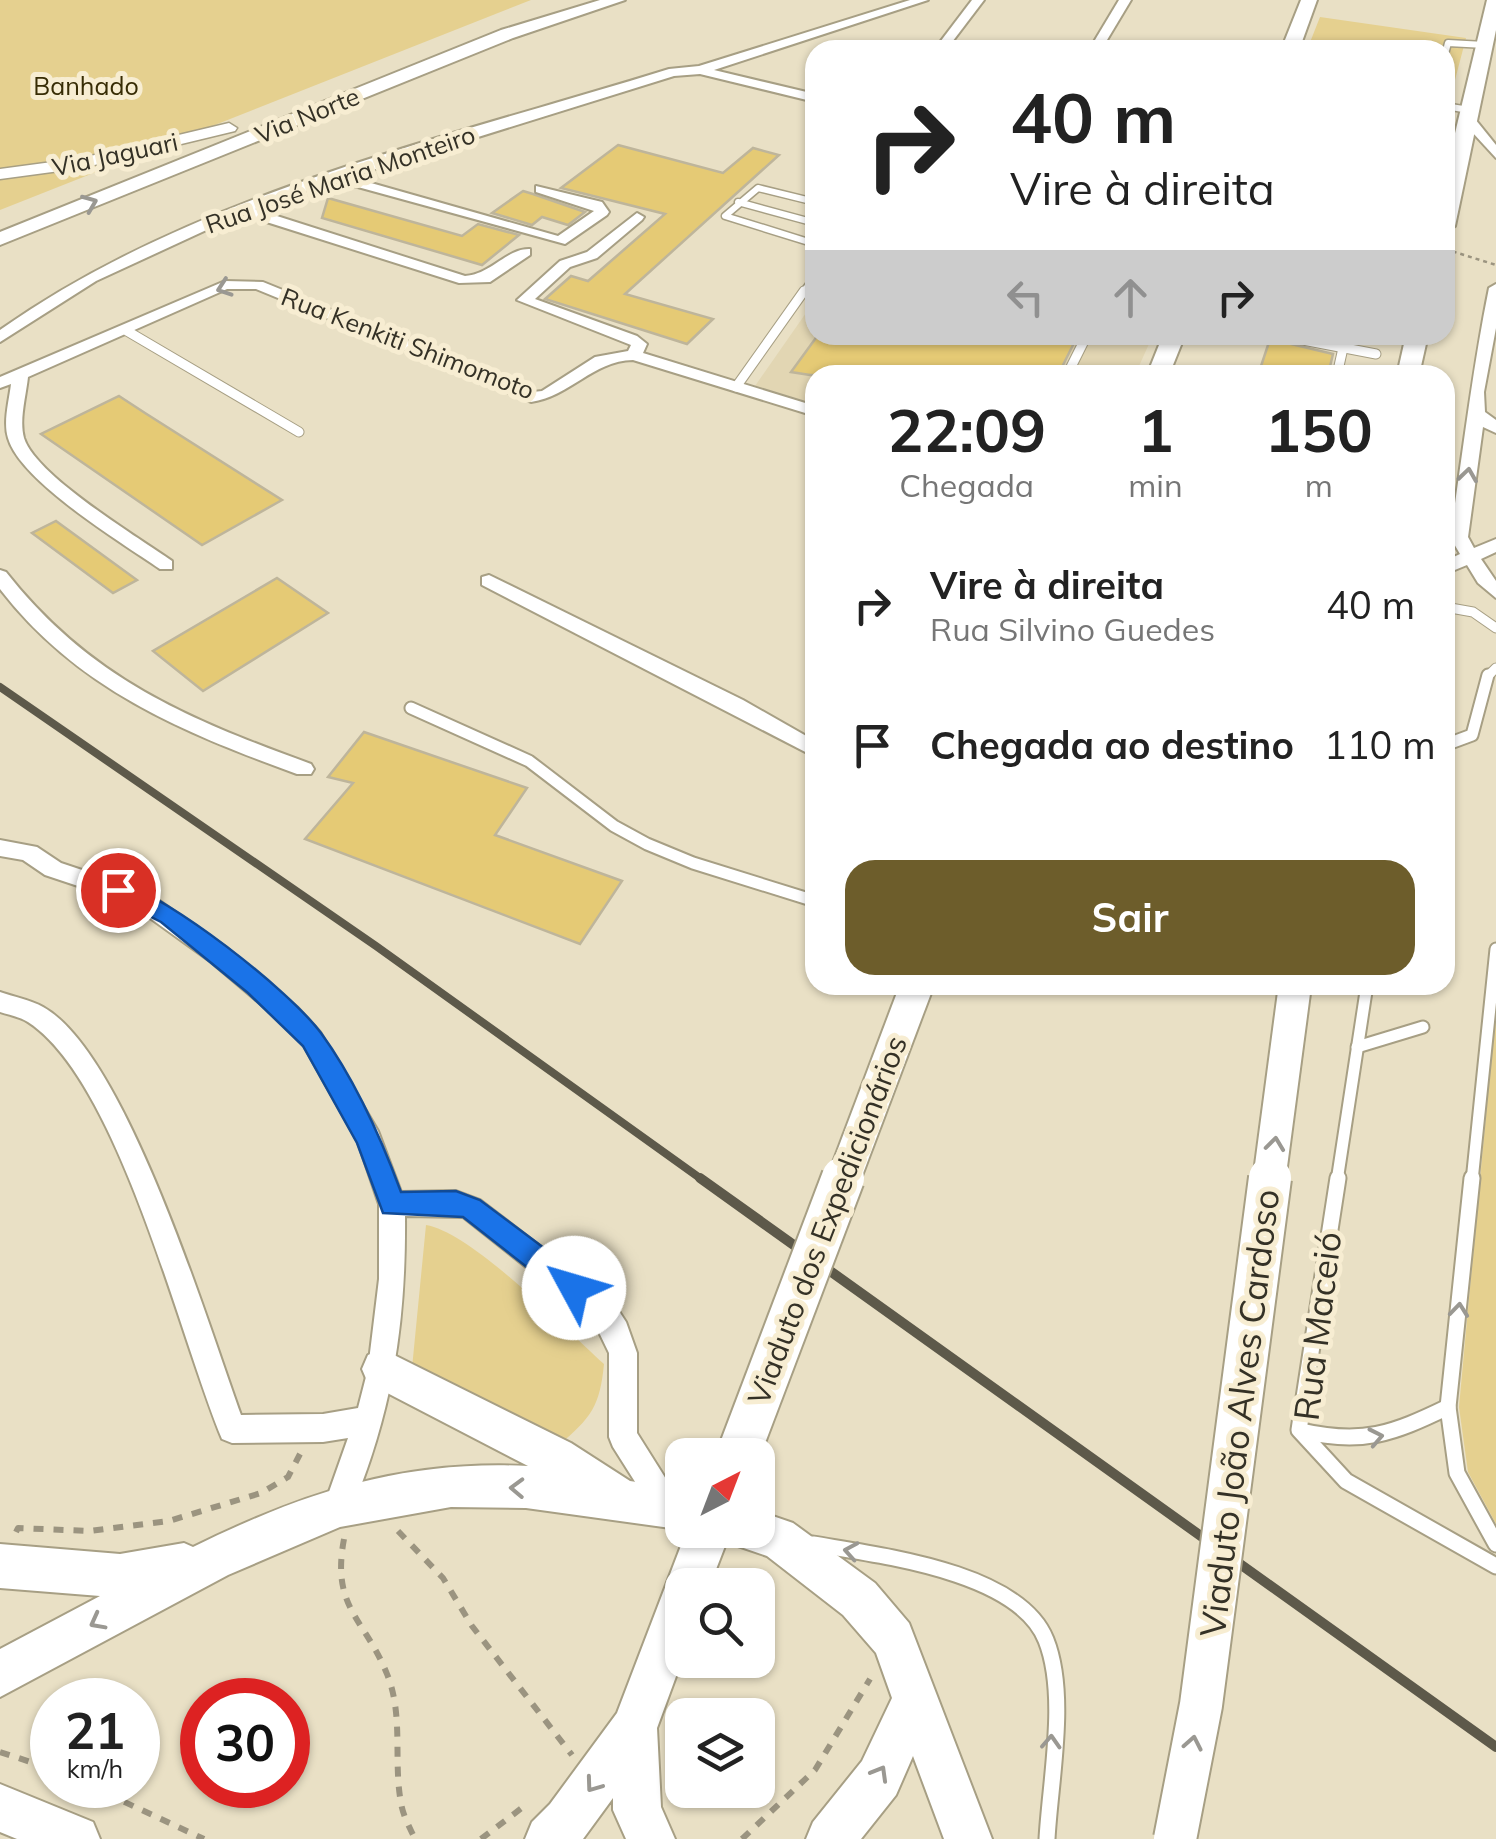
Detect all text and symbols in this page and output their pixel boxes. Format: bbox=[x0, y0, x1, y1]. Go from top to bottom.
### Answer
park label: Banhado bbox=[33, 70, 139, 101]
text: 40 m bbox=[1010, 73, 1176, 161]
street label: Via Norte bbox=[250, 80, 364, 150]
icon: right bbox=[845, 80, 975, 210]
street label: Rua José Maria Monteiro bbox=[201, 118, 479, 240]
street label: Via Jaguari bbox=[49, 126, 181, 182]
text: Vire à direita bbox=[1010, 160, 1275, 216]
one-way arrow bbox=[81, 194, 98, 214]
icon: left bbox=[998, 270, 1053, 325]
icon: ahead bbox=[1103, 270, 1158, 325]
icon: right bbox=[1208, 270, 1263, 325]
one-way arrow bbox=[216, 276, 233, 296]
street label: Rua Kenkiti Shimomoto bbox=[277, 280, 539, 406]
text: 22:09 bbox=[887, 392, 1046, 467]
text: 1 bbox=[1137, 392, 1173, 467]
text: 150 bbox=[1265, 392, 1373, 467]
text: Chegada bbox=[899, 465, 1034, 505]
text: min bbox=[1128, 465, 1183, 505]
text: m bbox=[1305, 465, 1333, 505]
one-way arrow bbox=[1456, 467, 1477, 484]
text: Vire à direita bbox=[930, 561, 1164, 609]
icon: right bbox=[845, 578, 900, 633]
text: 40 m bbox=[1326, 581, 1415, 629]
text: Rua Silvino Guedes bbox=[930, 609, 1215, 649]
icon: arrive bbox=[845, 718, 900, 773]
text: Chegada ao destino bbox=[930, 721, 1294, 769]
text: 110 m bbox=[1324, 721, 1436, 769]
pin bbox=[76, 848, 161, 933]
button: Sair bbox=[845, 860, 1415, 975]
icon: arrive bbox=[91, 863, 146, 918]
street label: Viaduto dos Expedicionários bbox=[739, 1030, 915, 1410]
one-way arrow bbox=[1263, 1135, 1284, 1152]
street label: Viaduto João Alves Cardoso bbox=[1190, 1187, 1288, 1639]
street label: Rua Maceió bbox=[1284, 1229, 1350, 1423]
position arrow bbox=[522, 1236, 626, 1340]
one-way arrow bbox=[1447, 1301, 1469, 1317]
one-way arrow bbox=[1367, 1427, 1384, 1448]
north arrow bbox=[665, 1438, 775, 1548]
map controls bbox=[665, 1438, 775, 1808]
one-way arrow bbox=[508, 1477, 524, 1498]
one-way arrow bbox=[843, 1541, 859, 1562]
button: search bbox=[665, 1568, 775, 1678]
one-way arrow bbox=[89, 1610, 107, 1630]
speed limit sign: 30 bbox=[180, 1678, 310, 1808]
button: layers bbox=[665, 1698, 775, 1808]
text: 21 bbox=[65, 1699, 125, 1762]
one-way arrow bbox=[1040, 1733, 1061, 1749]
one-way arrow bbox=[1182, 1735, 1203, 1752]
text: km/h bbox=[67, 1753, 123, 1784]
one-way arrow bbox=[868, 1766, 887, 1784]
one-way arrow bbox=[587, 1773, 605, 1792]

